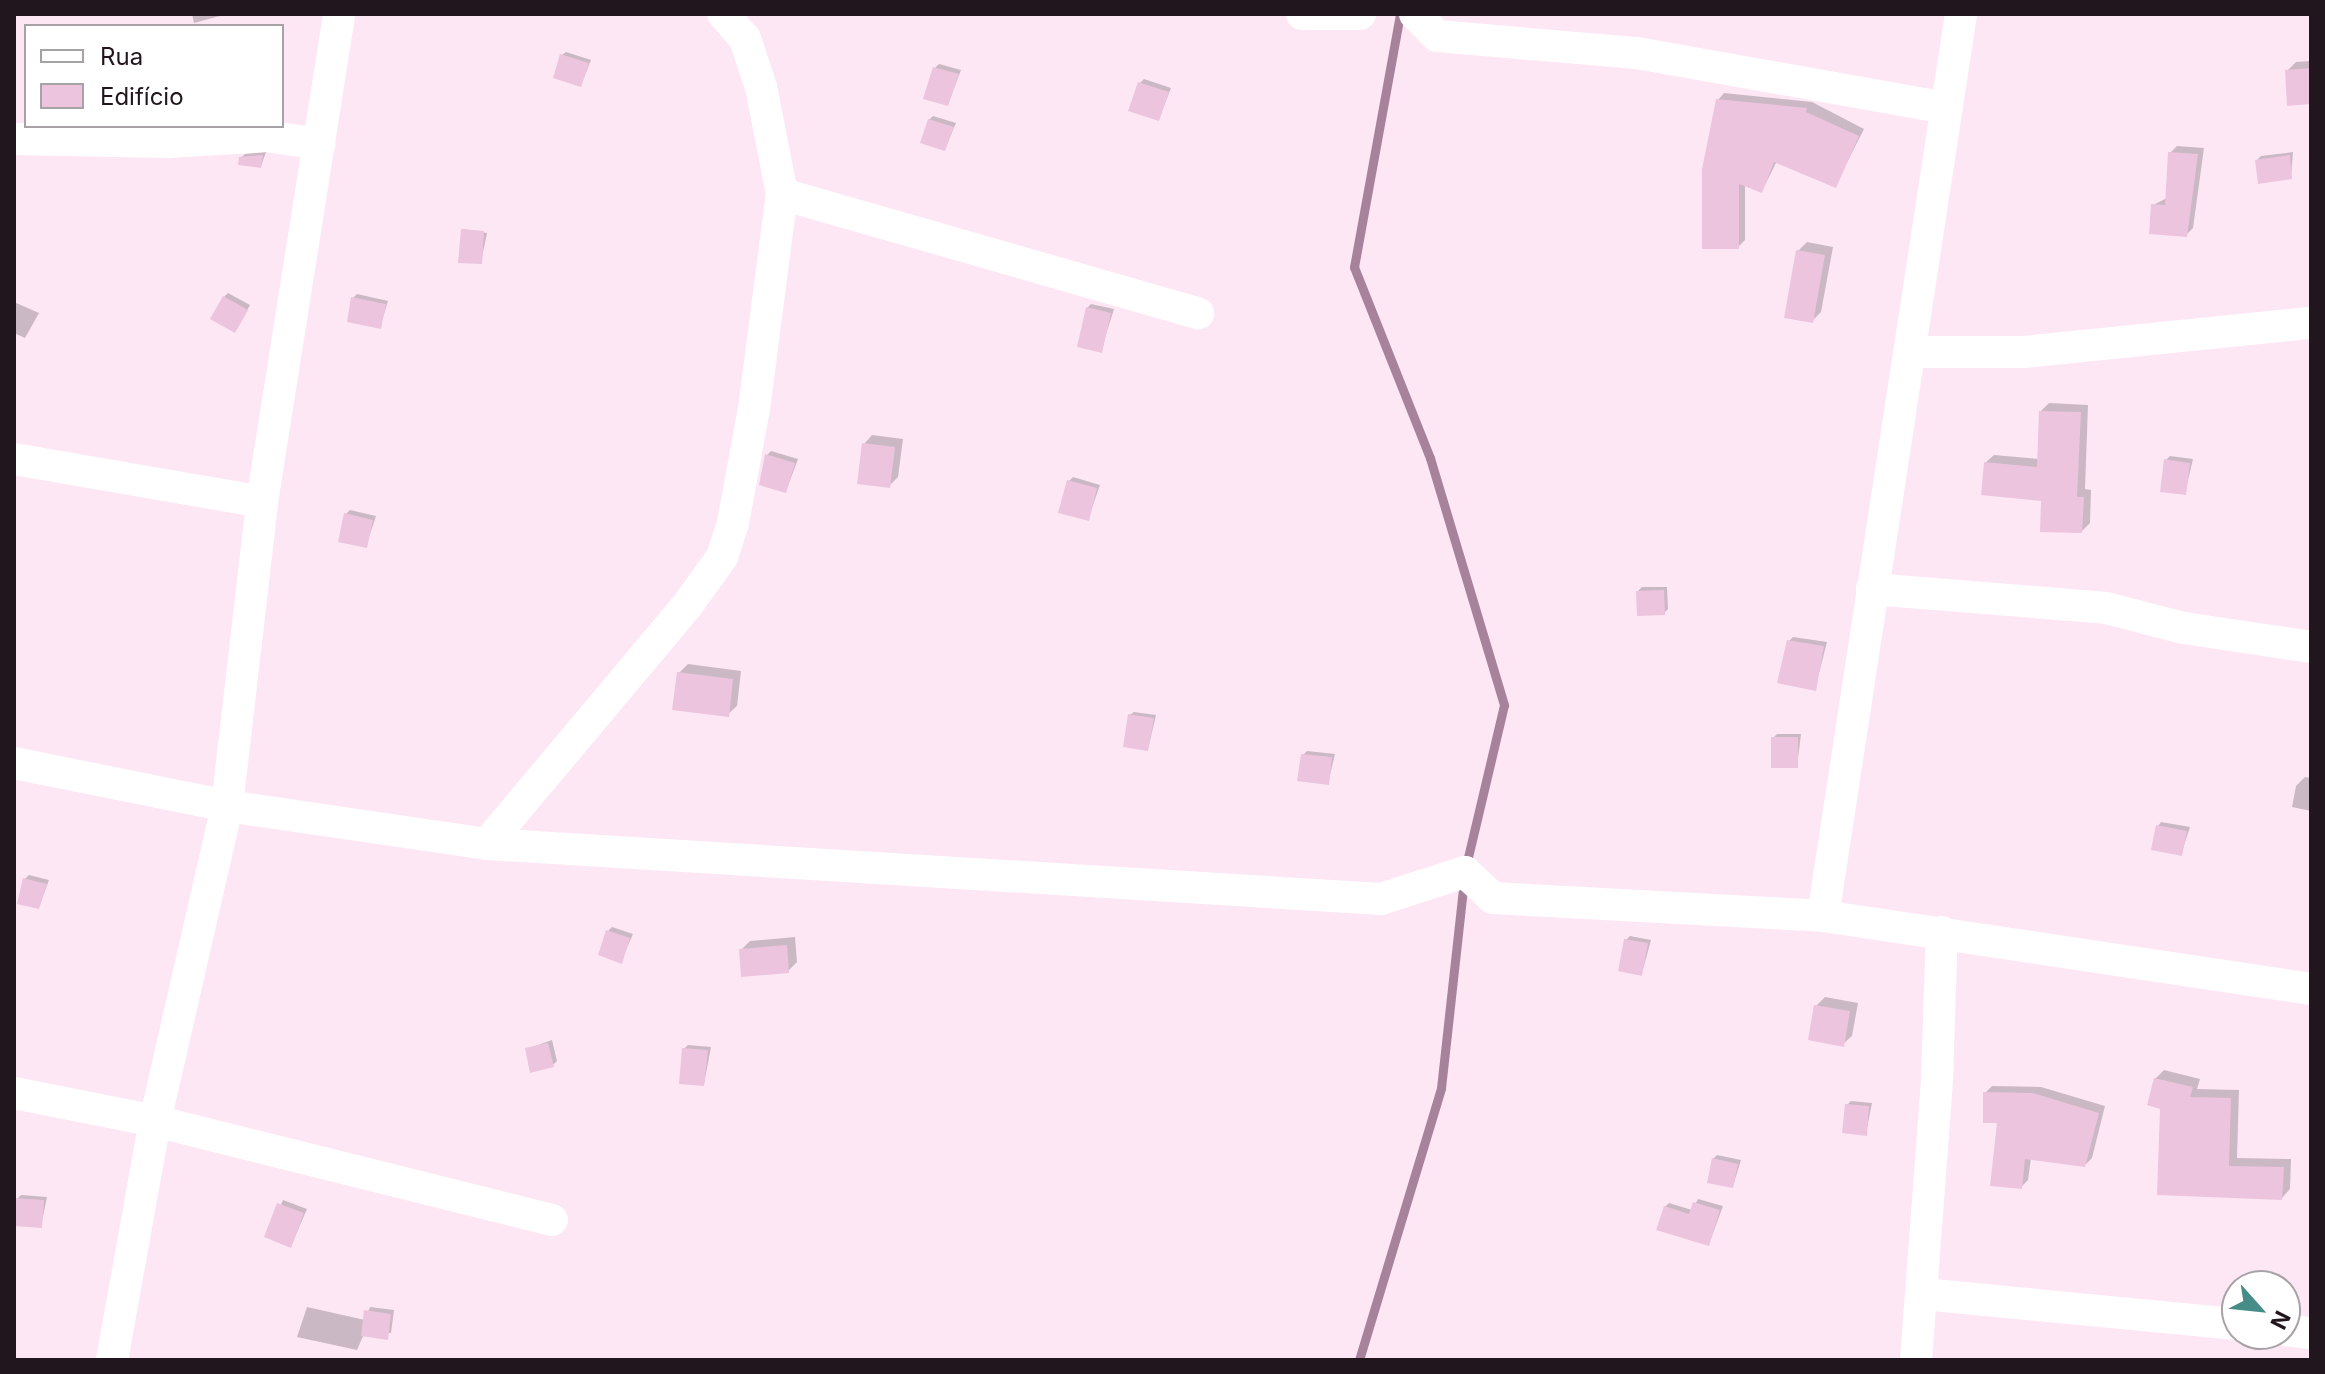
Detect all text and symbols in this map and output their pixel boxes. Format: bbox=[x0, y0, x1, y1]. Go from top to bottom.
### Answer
legend bbox=[24, 24, 284, 128]
text: Rua bbox=[100, 42, 143, 71]
text: Edifício bbox=[100, 82, 184, 111]
north arrow bbox=[2221, 1270, 2301, 1350]
text: N bbox=[2265, 1307, 2296, 1333]

